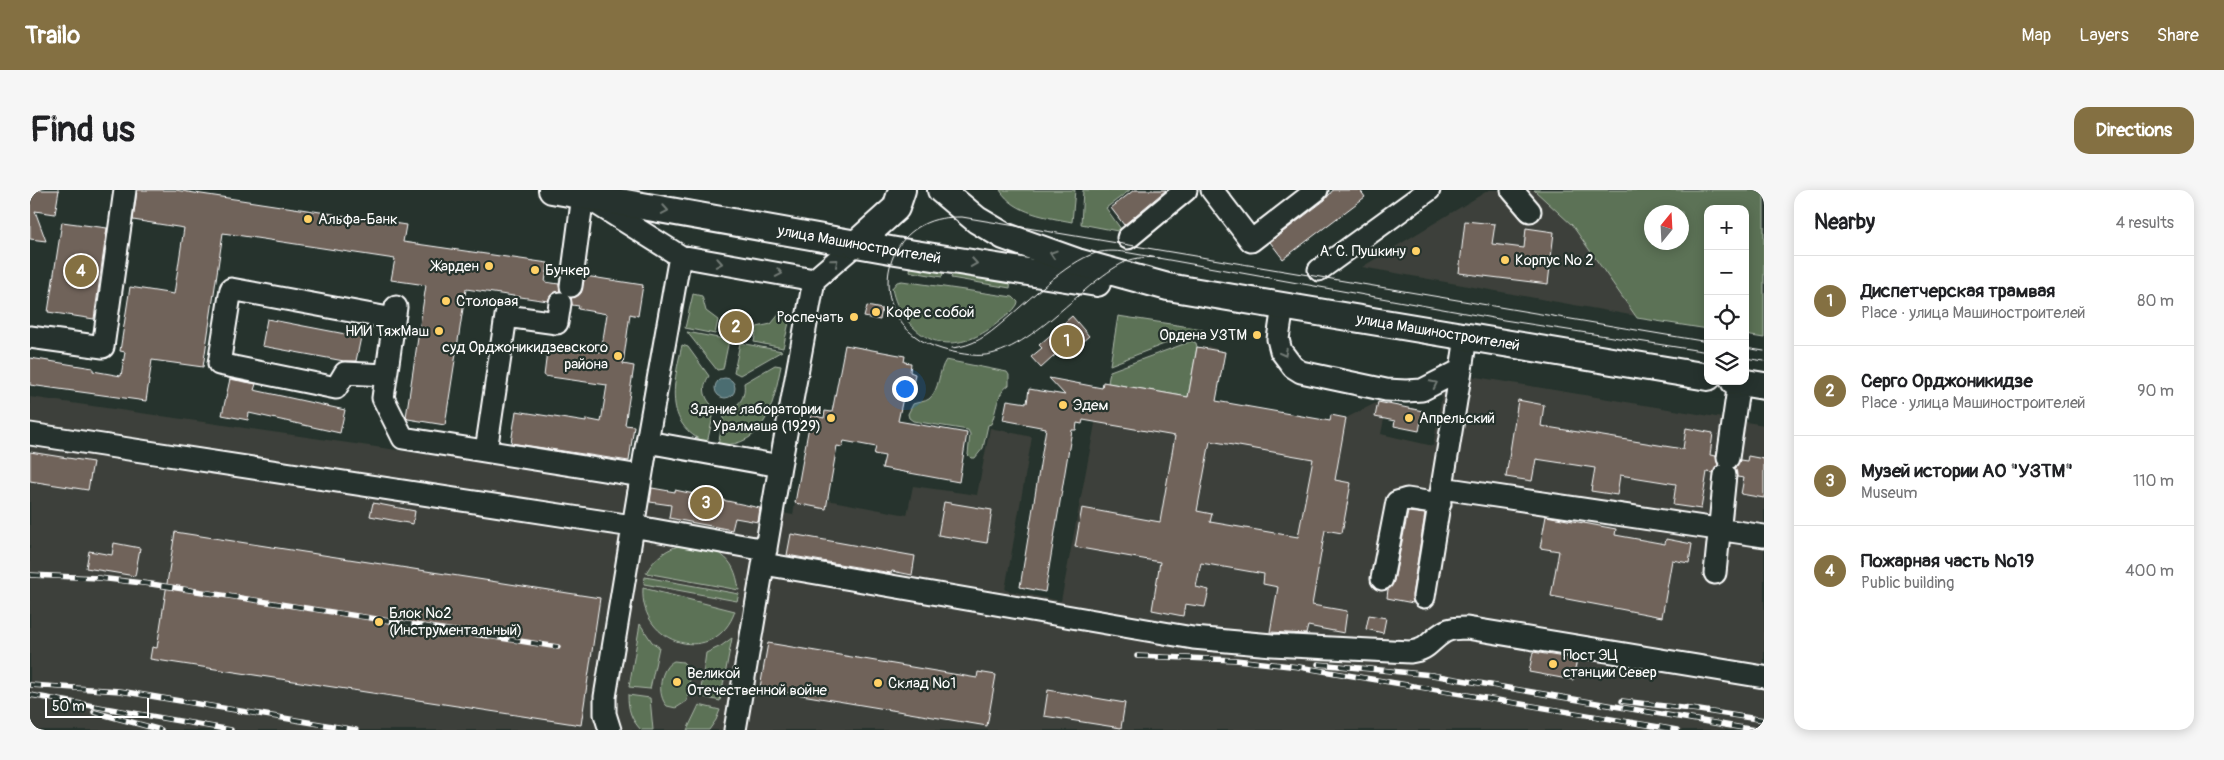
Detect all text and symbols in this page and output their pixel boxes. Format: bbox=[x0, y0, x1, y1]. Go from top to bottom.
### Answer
text: Trailo bbox=[25, 21, 80, 50]
text: Map bbox=[2022, 24, 2051, 47]
text: Layers bbox=[2079, 24, 2129, 47]
text: Share bbox=[2157, 24, 2199, 47]
button: Directions bbox=[2074, 107, 2194, 154]
text: Find us bbox=[30, 108, 135, 152]
one-way arrow bbox=[661, 204, 670, 214]
north arrow bbox=[1644, 205, 1689, 250]
map controls bbox=[1704, 205, 1749, 385]
button: + bbox=[1704, 205, 1749, 250]
text: Nearby bbox=[1814, 209, 1875, 236]
place label: Альфа-Банк bbox=[318, 210, 398, 229]
marker: Альфа-Банк bbox=[302, 213, 314, 225]
text: 4 results bbox=[2116, 213, 2174, 233]
street label: улица Машиностроителей bbox=[775, 221, 942, 268]
place label: А. С. Пушкину bbox=[1320, 242, 1407, 261]
marker: А. С. Пушкину bbox=[1410, 245, 1422, 257]
one-way arrow bbox=[1050, 250, 1058, 260]
button: − bbox=[1704, 250, 1749, 295]
place label: Корпус № 2 bbox=[1515, 251, 1594, 270]
pin: 4 bbox=[65, 252, 97, 290]
marker: Корпус № 2 bbox=[1499, 254, 1511, 266]
place label: Жарден bbox=[430, 257, 479, 276]
one-way arrow bbox=[714, 257, 723, 267]
one-way arrow bbox=[969, 257, 978, 267]
one-way arrow bbox=[830, 259, 839, 268]
marker: Жарден bbox=[483, 260, 495, 272]
place label: Бункер bbox=[545, 261, 590, 280]
marker: Бункер bbox=[529, 264, 541, 276]
one-way arrow bbox=[775, 268, 784, 278]
text: Диспетчерская трамвая bbox=[1861, 279, 2055, 303]
text: 1 bbox=[1827, 291, 1833, 311]
text: 80 m bbox=[2137, 291, 2174, 311]
place label: Столовая bbox=[456, 292, 518, 311]
marker: Столовая bbox=[440, 295, 452, 307]
button: locate bbox=[1704, 295, 1749, 340]
place label: Кофе с собой bbox=[886, 303, 974, 322]
text: Place · улица Машиностроителей bbox=[1861, 303, 2085, 323]
marker: Кофе с собой bbox=[870, 306, 882, 318]
pin: 2 bbox=[720, 308, 752, 346]
place label: Роспечать bbox=[777, 308, 844, 327]
street label: улица Машиностроителей bbox=[1354, 309, 1521, 355]
marker: Роспечать bbox=[848, 311, 860, 323]
place label: НИИ ТяжМаш bbox=[345, 322, 429, 341]
pin: 1 bbox=[1051, 322, 1083, 360]
marker: НИИ ТяжМаш bbox=[433, 325, 445, 337]
place label: Ордена УЗТМ bbox=[1159, 326, 1247, 345]
marker: Ордена УЗТМ bbox=[1251, 329, 1263, 341]
place label: суд Орджоникидзевского района bbox=[442, 338, 608, 374]
button: layers bbox=[1704, 340, 1749, 385]
one-way arrow bbox=[1277, 348, 1287, 357]
marker: суд Орджоникидзевского района bbox=[612, 350, 624, 362]
text: Серго Орджоникидзе bbox=[1861, 369, 2033, 393]
your location bbox=[892, 376, 918, 402]
one-way arrow bbox=[1429, 380, 1438, 390]
text: 2 bbox=[1826, 381, 1834, 401]
text: 90 m bbox=[2137, 381, 2174, 401]
text: Place · улица Машиностроителей bbox=[1861, 393, 2085, 413]
place label: Эдем bbox=[1073, 396, 1108, 415]
marker: Эдем bbox=[1057, 399, 1069, 411]
place label: Здание лаборатории Уралмаша (1929) bbox=[690, 400, 821, 436]
place label: Апрельский bbox=[1419, 409, 1495, 428]
marker: Здание лаборатории Уралмаша (1929) bbox=[825, 412, 837, 424]
marker: Апрельский bbox=[1403, 412, 1415, 424]
text: Музей истории АО "УЗТМ" bbox=[1861, 459, 2073, 483]
text: 3 bbox=[1826, 471, 1834, 491]
text: 110 m bbox=[2133, 471, 2174, 491]
text: Museum bbox=[1861, 483, 1917, 503]
pin: 3 bbox=[690, 484, 722, 522]
text: Пожарная часть №19 bbox=[1861, 549, 2034, 573]
text: 4 bbox=[1825, 561, 1835, 581]
text: 400 m bbox=[2125, 561, 2174, 581]
text: Public building bbox=[1861, 573, 1954, 593]
place label: Блок №2 (Инструментальный) bbox=[389, 604, 522, 640]
marker: Блок №2 (Инструментальный) bbox=[373, 616, 385, 628]
place label: Пост ЭЦ станции Север bbox=[1563, 646, 1657, 682]
marker: Пост ЭЦ станции Север bbox=[1547, 658, 1559, 670]
place label: Великой Отечественной войне bbox=[687, 664, 828, 700]
place label: Склад №1 bbox=[888, 674, 956, 693]
marker: Великой Отечественной войне bbox=[671, 676, 683, 688]
marker: Склад №1 bbox=[872, 677, 884, 689]
scale bar bbox=[45, 695, 149, 718]
text: 50 m bbox=[52, 698, 85, 715]

